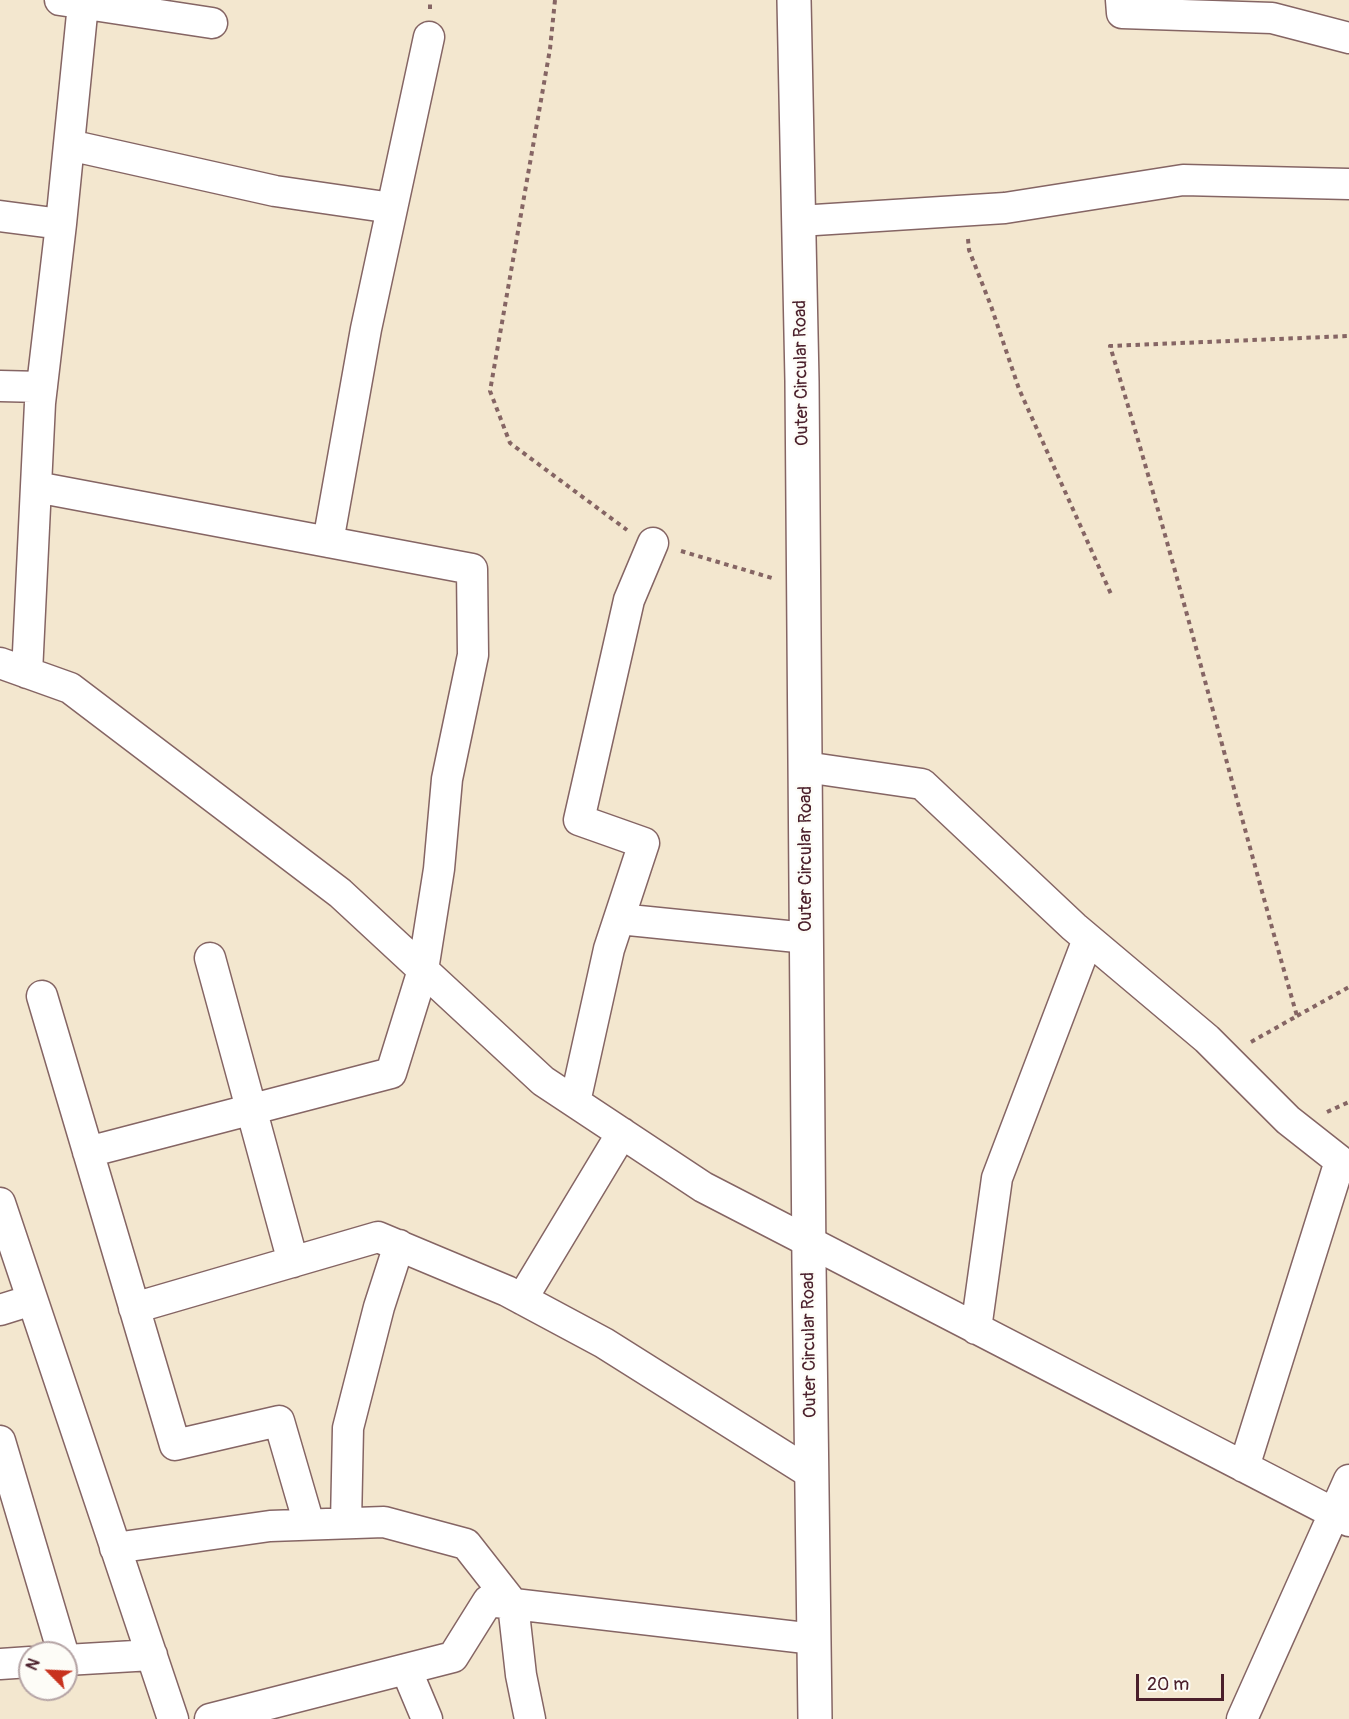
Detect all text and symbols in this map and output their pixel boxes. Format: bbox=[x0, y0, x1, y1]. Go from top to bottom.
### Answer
street label: Outer Circular Road bbox=[790, 300, 814, 446]
street label: Outer Circular Road bbox=[795, 786, 817, 932]
street label: Outer Circular Road bbox=[798, 1272, 822, 1418]
north arrow bbox=[18, 1641, 78, 1701]
text: N bbox=[22, 1655, 45, 1674]
scale bar bbox=[1139, 1662, 1228, 1700]
text: 20 m bbox=[1147, 1673, 1189, 1696]

